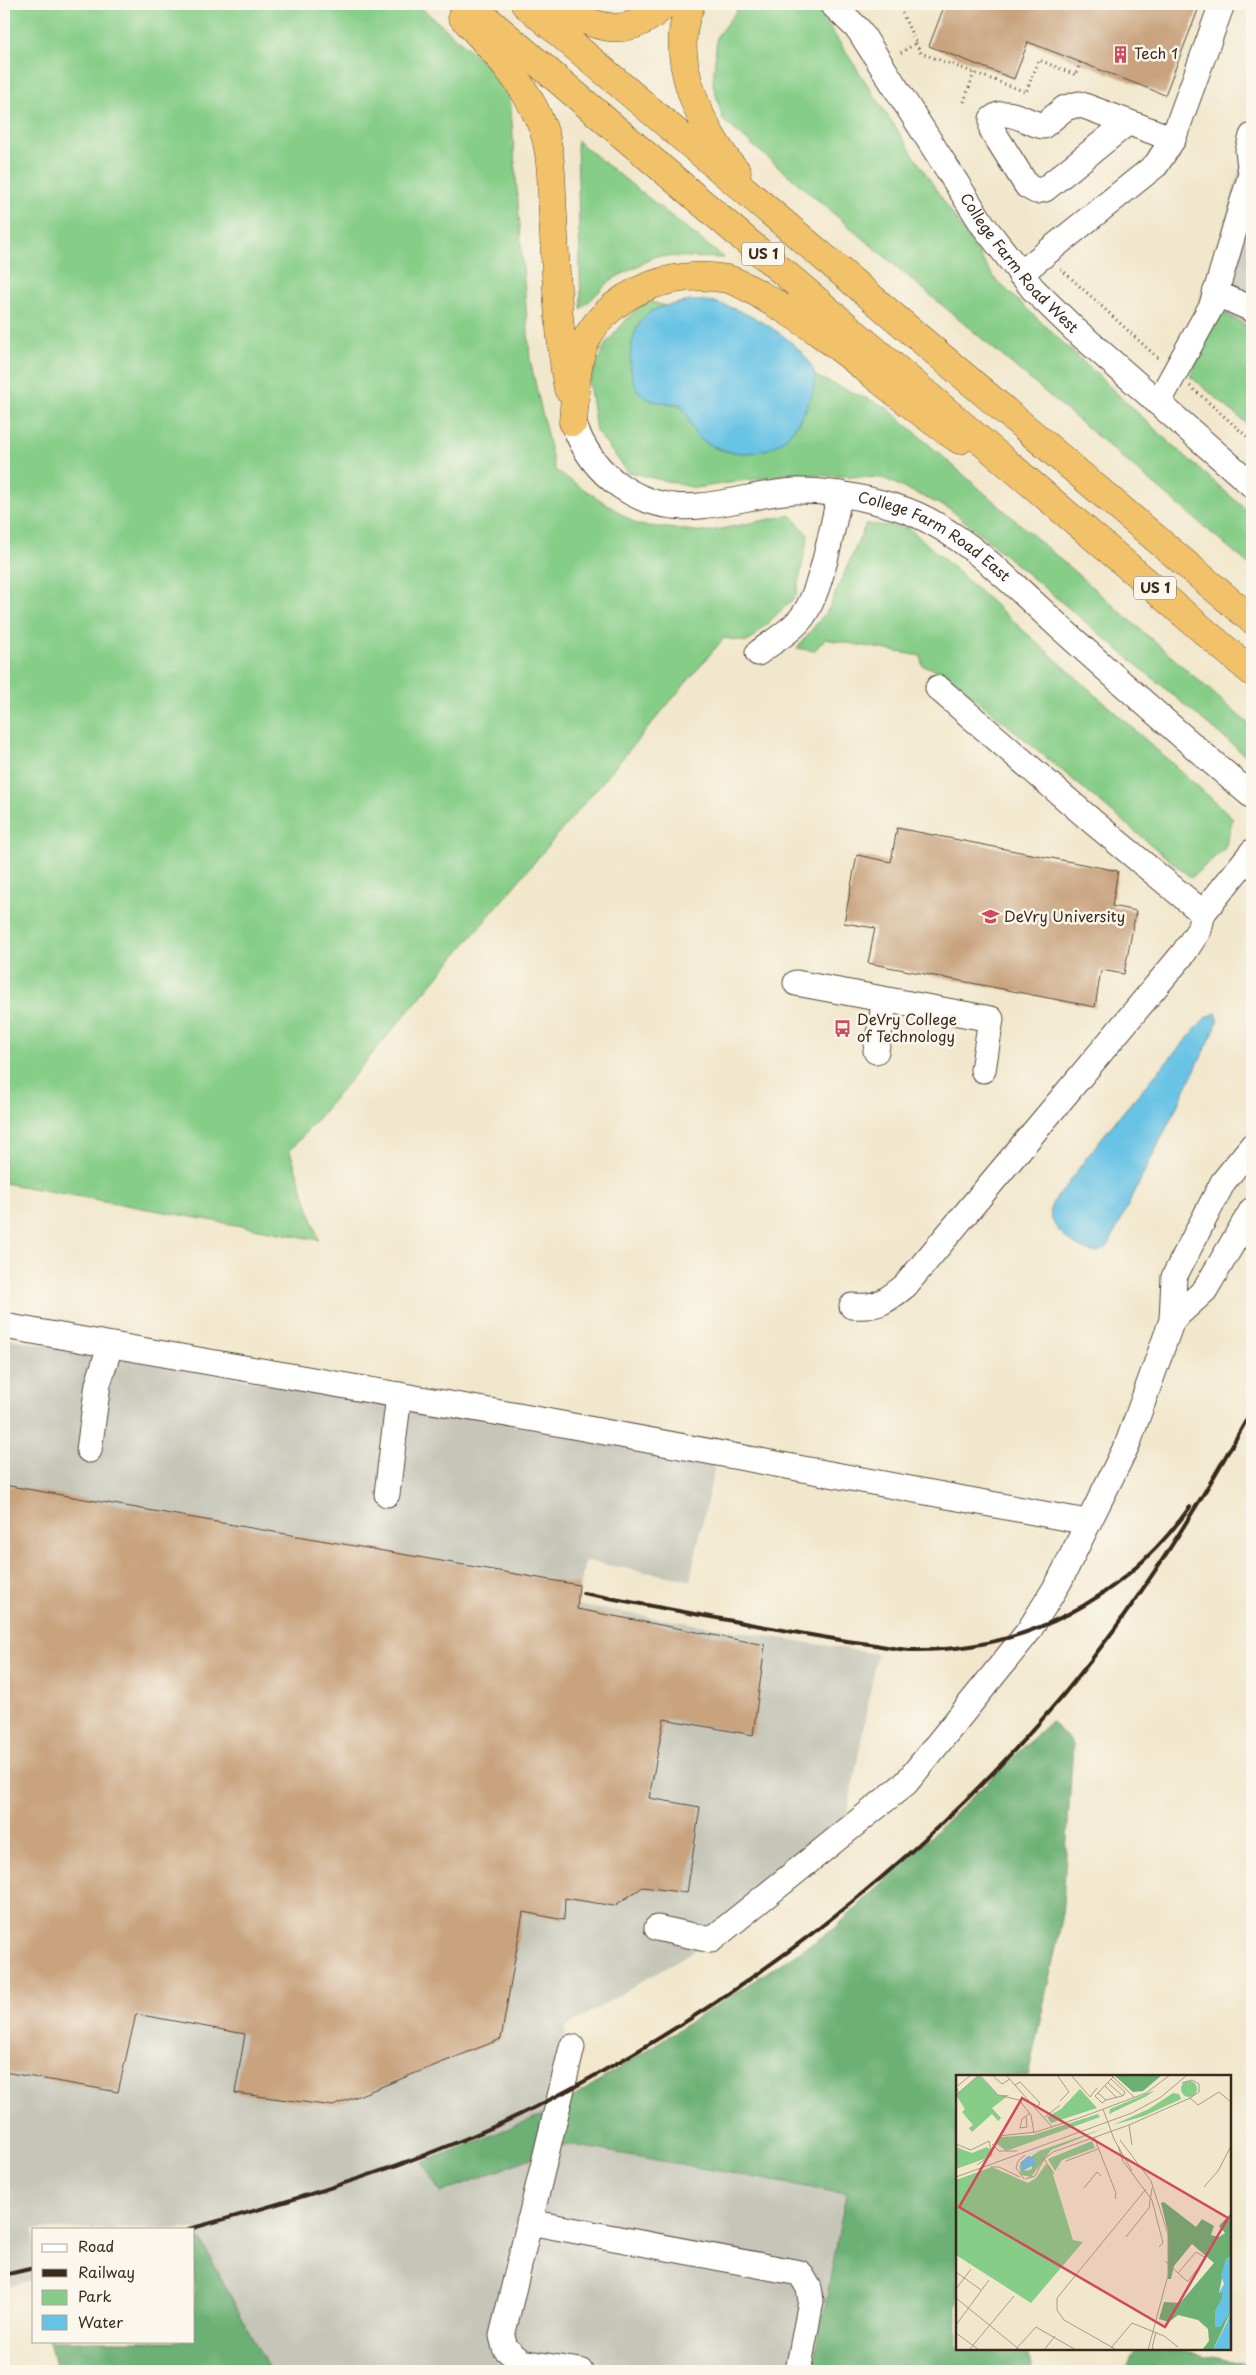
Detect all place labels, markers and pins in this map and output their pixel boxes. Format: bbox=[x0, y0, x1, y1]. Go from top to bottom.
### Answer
place label: Tech 1 bbox=[1134, 41, 1178, 64]
building icon: Tech 1 bbox=[1110, 44, 1130, 64]
place label: DeVry University bbox=[1004, 904, 1125, 927]
school or university icon: DeVry University bbox=[980, 907, 1000, 927]
place label: DeVry College of Technology bbox=[857, 1007, 957, 1047]
bus stop icon: DeVry College of Technology bbox=[833, 1019, 853, 1039]

